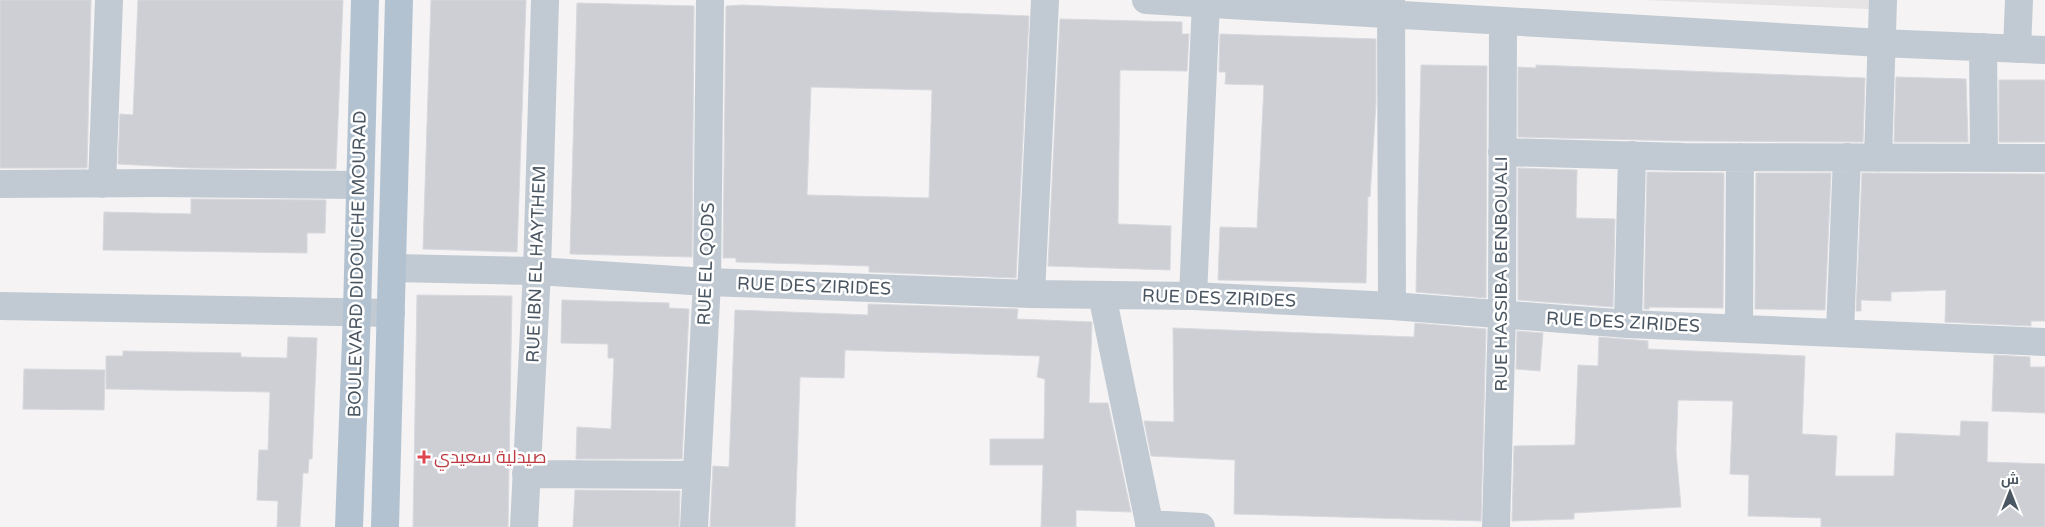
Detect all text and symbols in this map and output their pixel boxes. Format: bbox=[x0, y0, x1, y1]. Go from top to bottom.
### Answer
street label: BOULEVARD DIDOUCHE MOURAD bbox=[343, 110, 371, 418]
street label: RUE HASSIBA BENBOUALI bbox=[1490, 156, 1512, 392]
street label: RUE IBN EL HAYTHEM bbox=[522, 165, 550, 363]
street label: RUE EL QODS bbox=[693, 202, 719, 326]
street label: RUE DES ZIRIDES bbox=[737, 272, 891, 300]
street label: RUE DES ZIRIDES bbox=[1142, 284, 1296, 312]
street label: RUE DES ZIRIDES bbox=[1546, 307, 1700, 337]
place label: صيدلية سعيدي bbox=[434, 446, 546, 471]
marker: صيدلية سعيدي bbox=[418, 451, 430, 463]
north arrow bbox=[1985, 467, 2035, 517]
text: ش bbox=[2001, 471, 2019, 488]

